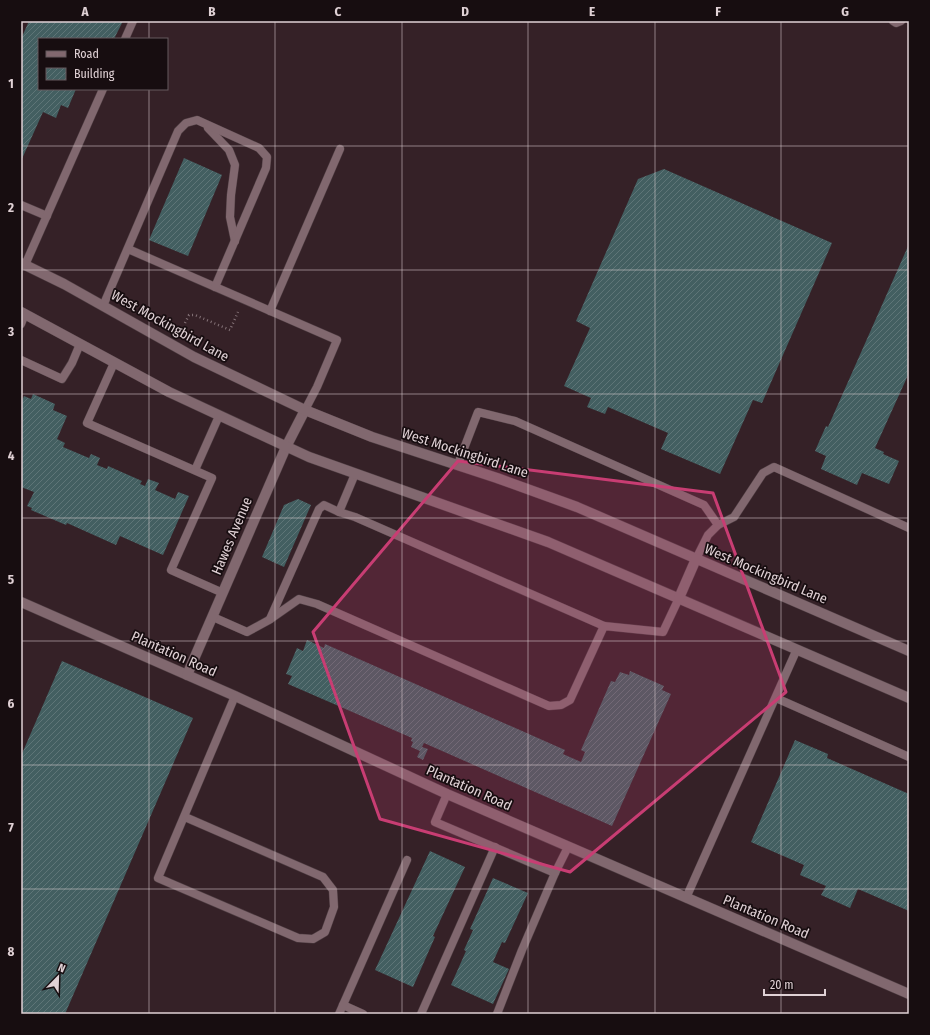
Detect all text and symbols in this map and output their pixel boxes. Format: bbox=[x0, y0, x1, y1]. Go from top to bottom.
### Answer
text: A bbox=[80, 4, 89, 19]
text: B bbox=[208, 4, 216, 19]
text: C bbox=[335, 4, 342, 19]
text: D bbox=[461, 4, 469, 19]
text: E bbox=[589, 4, 595, 19]
text: F bbox=[715, 4, 721, 19]
text: G bbox=[841, 4, 849, 19]
legend bbox=[38, 38, 168, 90]
text: Road bbox=[74, 47, 99, 61]
text: Building bbox=[74, 67, 115, 81]
text: 1 bbox=[8, 76, 14, 91]
text: 2 bbox=[7, 200, 14, 215]
street label: West Mockingbird Lane bbox=[108, 287, 232, 365]
text: 3 bbox=[7, 324, 14, 339]
street label: West Mockingbird Lane bbox=[400, 425, 530, 481]
text: 4 bbox=[8, 448, 15, 463]
street label: Hawes Avenue bbox=[208, 495, 256, 577]
street label: West Mockingbird Lane bbox=[702, 540, 830, 608]
text: 5 bbox=[8, 572, 14, 587]
street label: Plantation Road bbox=[129, 628, 219, 680]
text: 6 bbox=[8, 696, 15, 711]
street label: Plantation Road bbox=[424, 762, 514, 814]
text: 7 bbox=[8, 820, 14, 835]
street label: Plantation Road bbox=[721, 891, 811, 943]
text: 8 bbox=[8, 944, 15, 959]
north arrow bbox=[38, 957, 78, 997]
text: N bbox=[56, 961, 67, 976]
scale bar bbox=[764, 971, 825, 997]
text: 20 m bbox=[770, 978, 794, 992]

